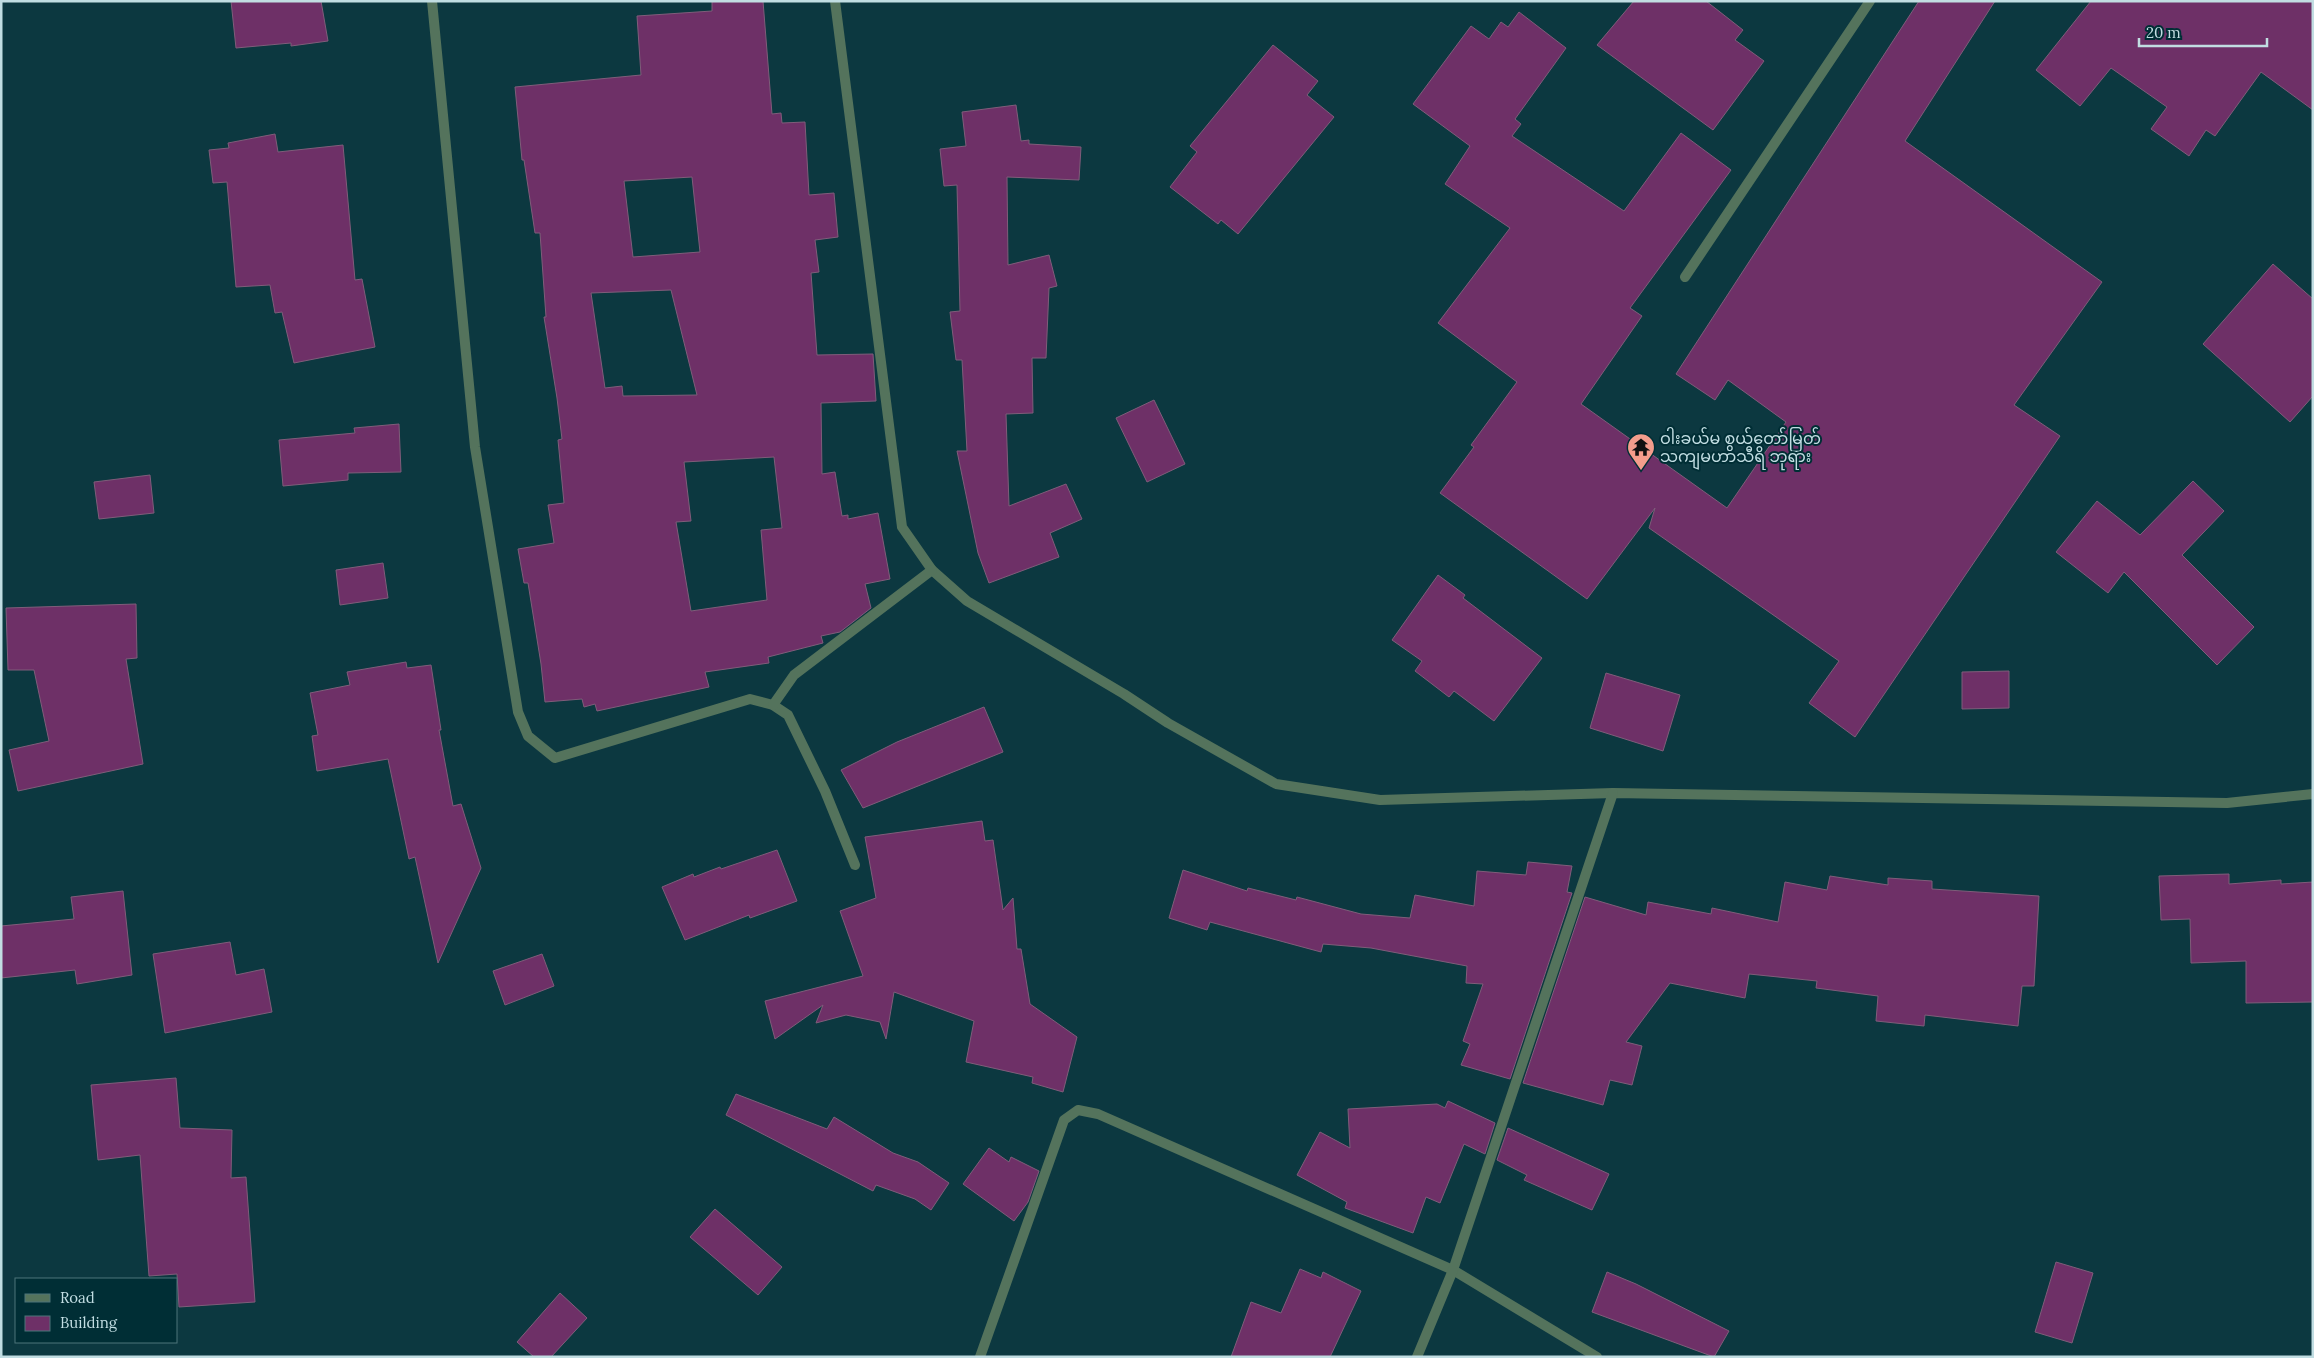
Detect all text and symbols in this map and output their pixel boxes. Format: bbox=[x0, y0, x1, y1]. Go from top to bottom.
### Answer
scale bar bbox=[2139, 15, 2266, 47]
text: 20 m bbox=[2146, 23, 2181, 42]
place label: ဝါးခယ်မ စွယ်တော်မြတ် သကျမဟာသီရိ ဘုရား bbox=[1660, 427, 1821, 471]
temple icon: ဝါးခယ်မ စွယ်တော်မြတ် သကျမဟာသီရိ ဘုရား bbox=[1626, 432, 1656, 471]
legend bbox=[15, 1278, 178, 1343]
text: Road bbox=[60, 1288, 95, 1307]
text: Building bbox=[60, 1313, 118, 1332]

